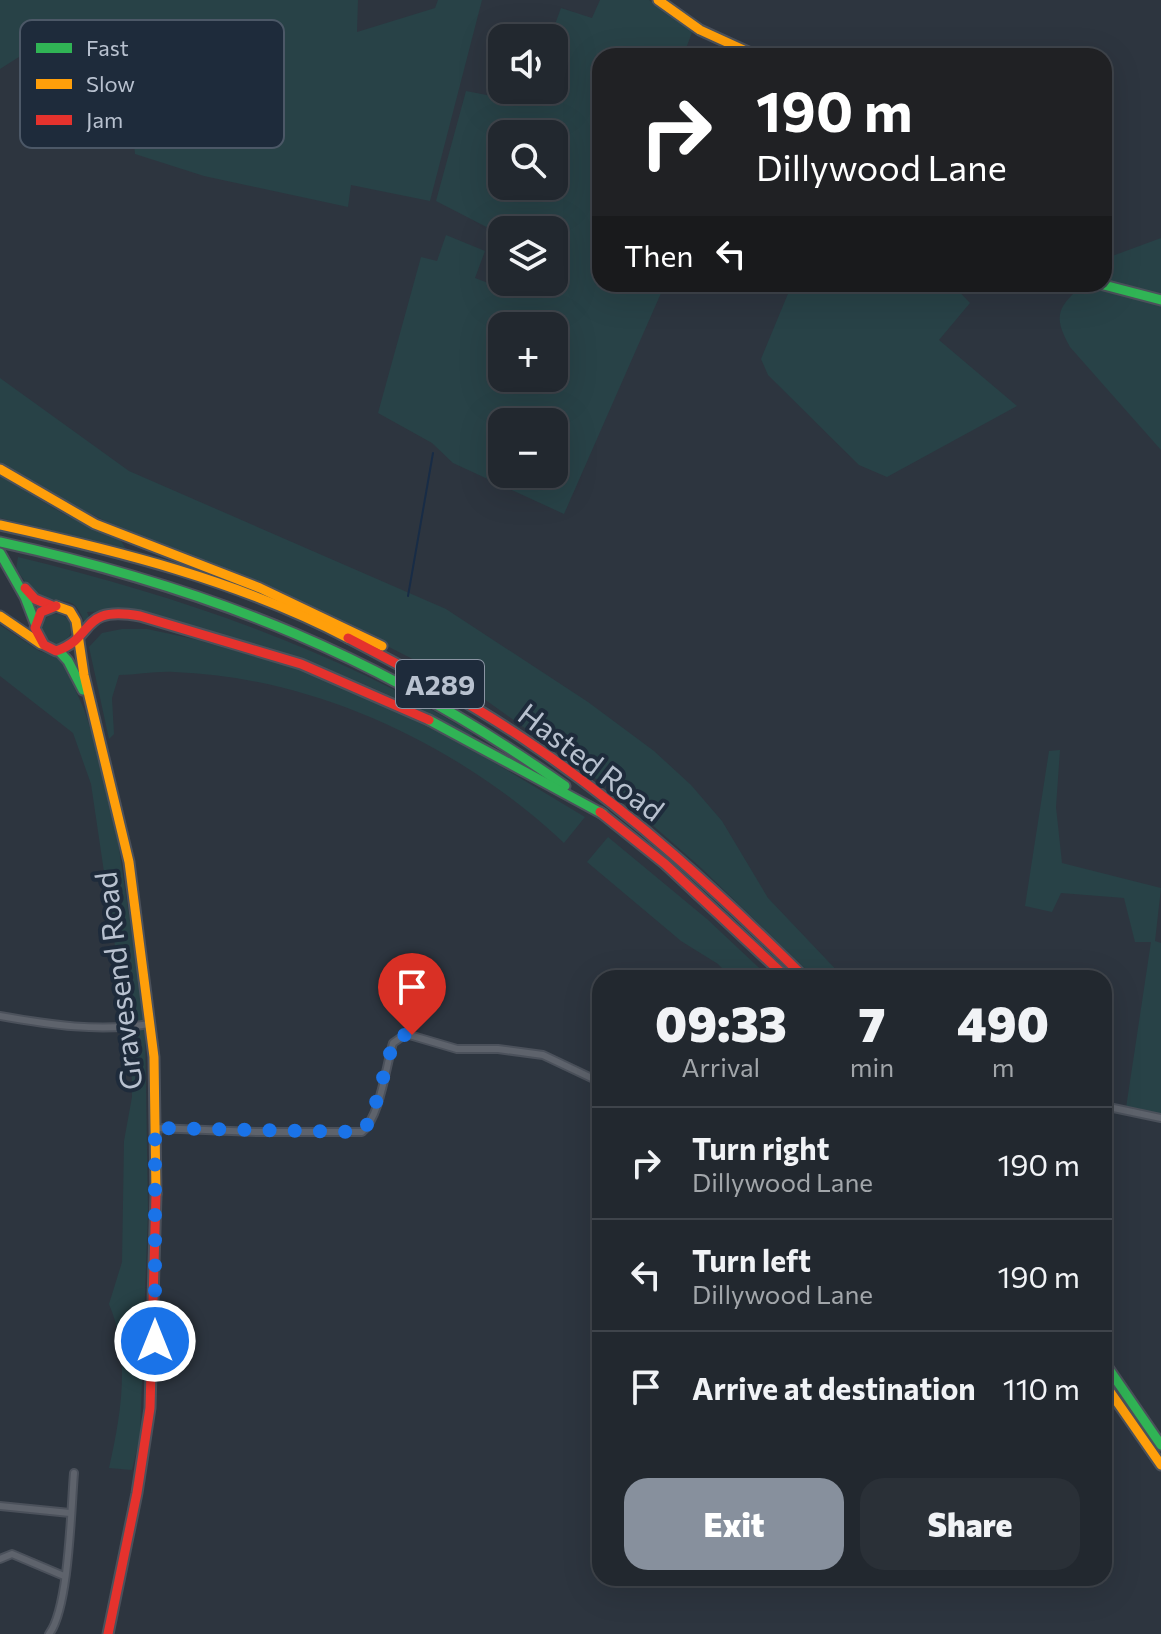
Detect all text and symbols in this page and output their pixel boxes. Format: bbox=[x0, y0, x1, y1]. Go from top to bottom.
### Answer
legend bbox=[20, 20, 284, 148]
map controls bbox=[488, 24, 568, 488]
button: sound bbox=[488, 24, 568, 104]
text: Fast bbox=[86, 34, 129, 61]
text: Slow bbox=[86, 70, 135, 97]
text: 190 m bbox=[756, 75, 913, 144]
icon: right bbox=[624, 80, 728, 184]
text: Jam bbox=[86, 106, 123, 133]
button: search bbox=[488, 120, 568, 200]
text: Dillywood Lane bbox=[756, 144, 1007, 188]
button: layers bbox=[488, 216, 568, 296]
icon: left bbox=[709, 232, 753, 276]
text: Then bbox=[624, 236, 693, 273]
button: + bbox=[488, 312, 568, 392]
button: − bbox=[488, 408, 568, 488]
road number: A289 bbox=[396, 660, 484, 708]
street label: Hasted Road bbox=[512, 694, 672, 828]
street label: Gravesend Road bbox=[85, 870, 149, 1092]
pin bbox=[378, 953, 446, 1035]
icon: arrive bbox=[390, 965, 434, 1009]
text: 09:33 bbox=[655, 993, 787, 1052]
text: 7 bbox=[858, 993, 885, 1052]
text: 490 bbox=[957, 993, 1049, 1052]
text: Arrival bbox=[682, 1051, 760, 1082]
text: min bbox=[850, 1051, 894, 1082]
text: m bbox=[992, 1051, 1014, 1082]
text: Turn right bbox=[692, 1129, 829, 1166]
icon: right bbox=[624, 1141, 668, 1185]
text: 190 m bbox=[997, 1145, 1080, 1182]
text: Dillywood Lane bbox=[692, 1166, 873, 1197]
text: Turn left bbox=[692, 1241, 811, 1278]
icon: left bbox=[624, 1253, 668, 1297]
text: 190 m bbox=[997, 1257, 1080, 1294]
text: Dillywood Lane bbox=[692, 1278, 873, 1309]
position arrow bbox=[113, 1299, 197, 1383]
icon: arrive bbox=[624, 1365, 668, 1409]
text: Arrive at destination bbox=[692, 1369, 976, 1406]
text: 110 m bbox=[1003, 1369, 1080, 1406]
button: Exit bbox=[624, 1478, 844, 1570]
button: Share bbox=[860, 1478, 1080, 1570]

